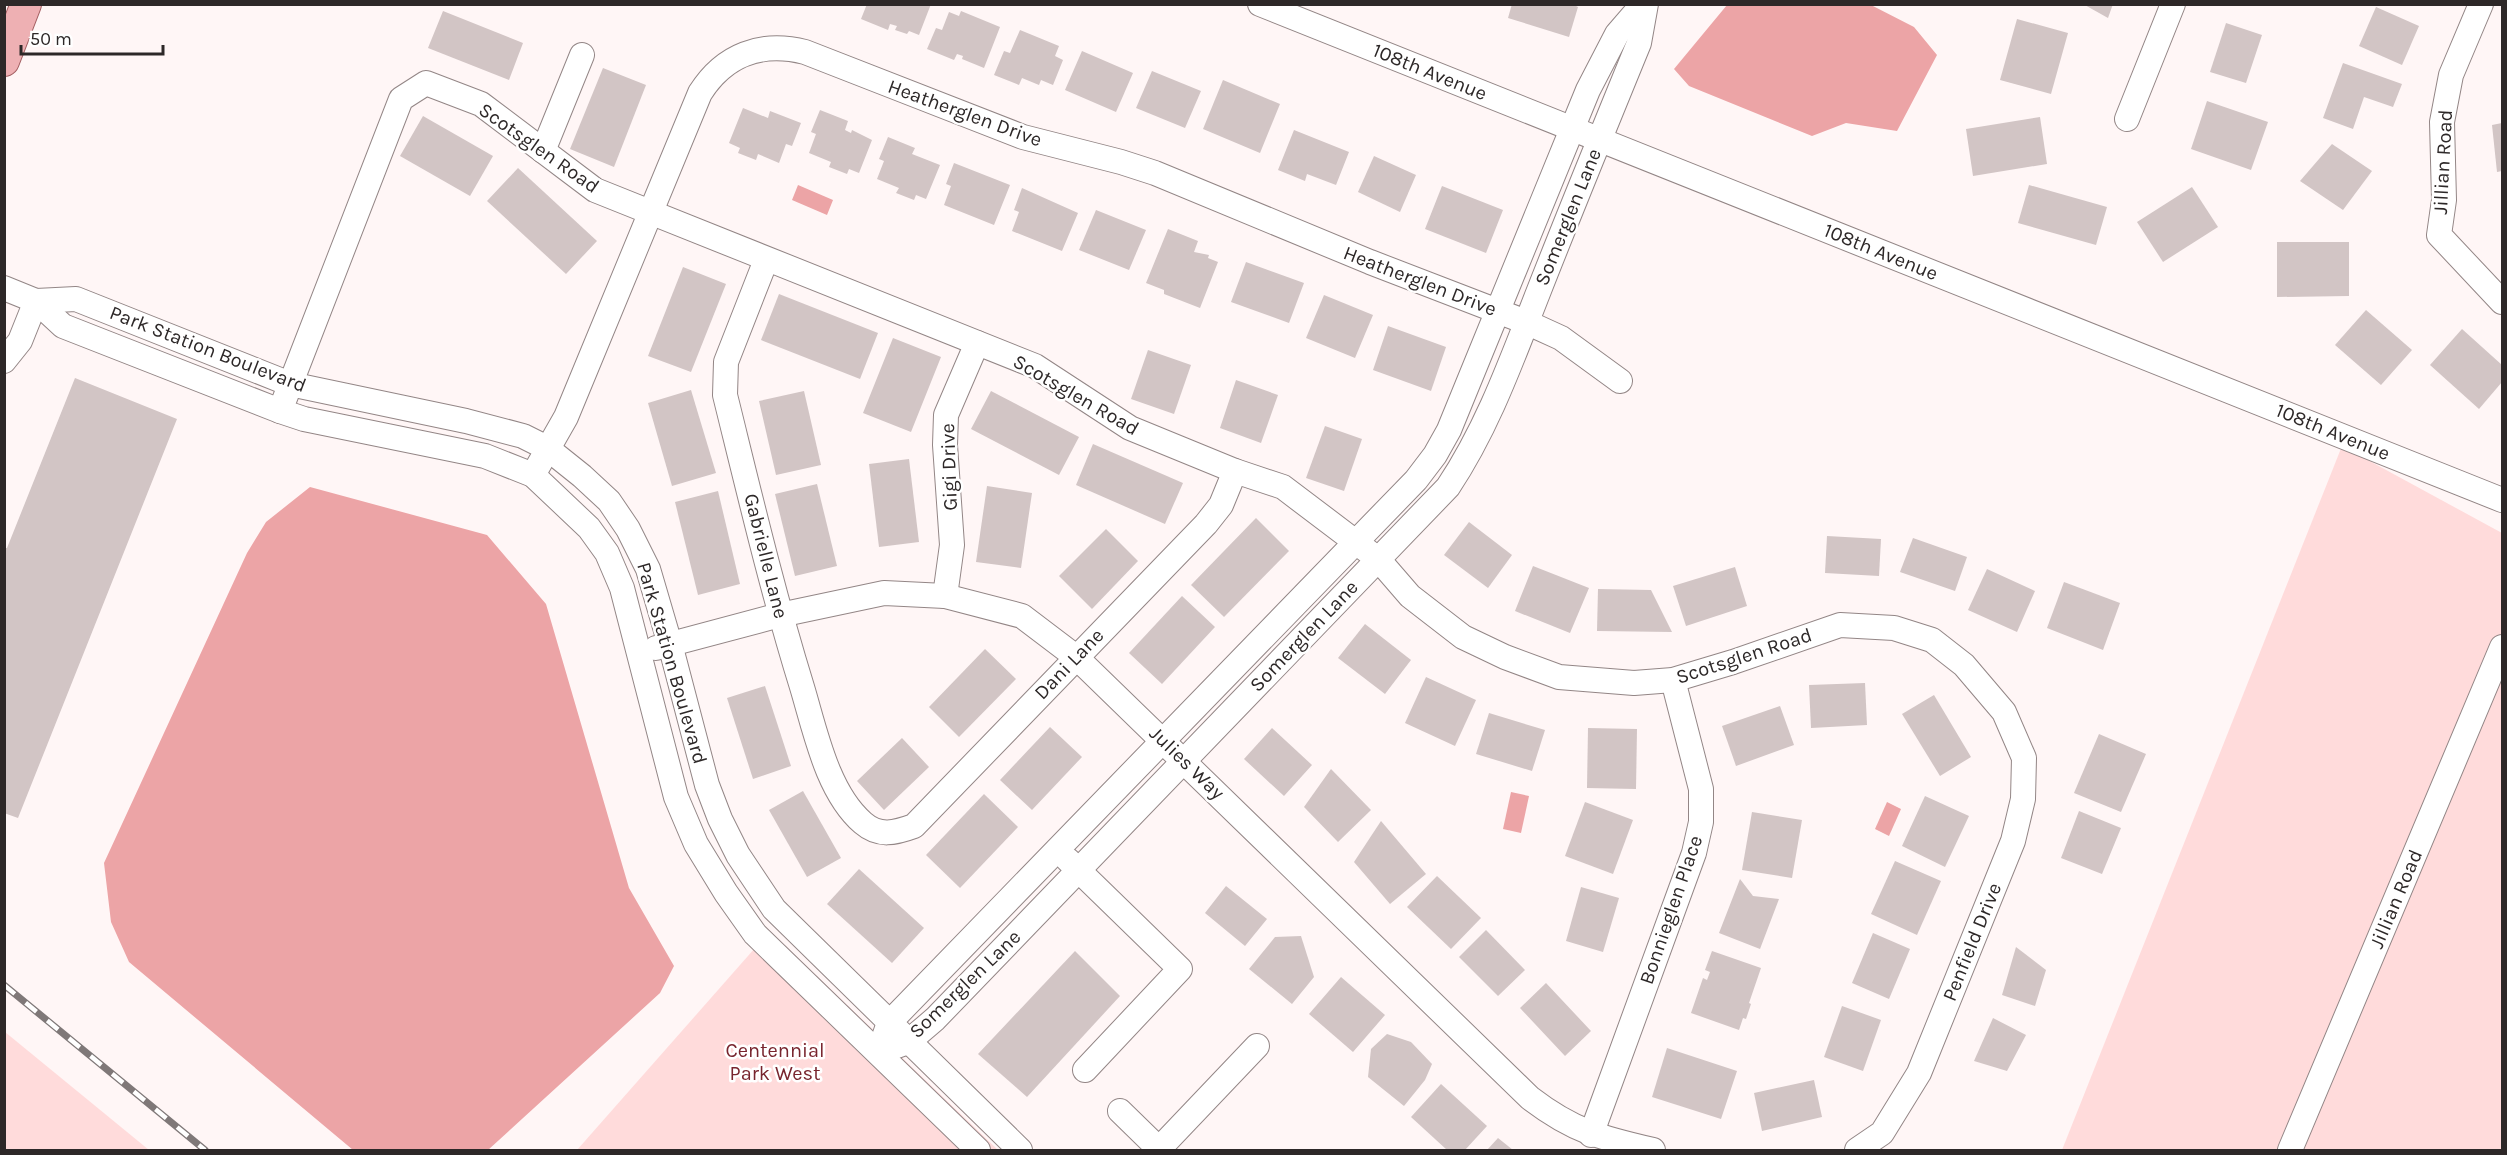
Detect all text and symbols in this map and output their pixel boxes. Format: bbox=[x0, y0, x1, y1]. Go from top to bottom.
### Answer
scale bar bbox=[21, 18, 164, 56]
text: 50 m bbox=[30, 28, 72, 50]
street label: 108th Avenue bbox=[1370, 39, 1490, 105]
street label: Heatherglen Drive bbox=[885, 74, 1045, 152]
street label: Scotsglen Road bbox=[474, 98, 604, 198]
street label: Jillian Road bbox=[2429, 109, 2457, 215]
street label: Somerglen Lane bbox=[1530, 145, 1606, 289]
street label: 108th Avenue bbox=[1821, 219, 1941, 285]
street label: Heatherglen Drive bbox=[1340, 241, 1500, 321]
street label: Park Station Boulevard bbox=[106, 301, 310, 397]
street label: Scotsglen Road bbox=[1009, 350, 1143, 440]
street label: 108th Avenue bbox=[2273, 399, 2393, 465]
street label: Gigi Drive bbox=[936, 423, 962, 511]
street label: Gabrielle Lane bbox=[739, 491, 793, 621]
street label: Park Station Boulevard bbox=[632, 560, 712, 766]
street label: Somerglen Lane bbox=[1245, 576, 1363, 696]
street label: Scotsglen Road bbox=[1673, 623, 1815, 689]
street label: Dani Lane bbox=[1030, 624, 1108, 704]
street label: Julies Way bbox=[1145, 722, 1229, 804]
street label: Bonnieglen Place bbox=[1635, 833, 1707, 987]
street label: Jillian Road bbox=[2365, 846, 2427, 952]
street label: Penfield Drive bbox=[1938, 880, 2006, 1004]
street label: Somerglen Lane bbox=[905, 925, 1025, 1043]
park label: Centennial Park West bbox=[725, 1039, 825, 1085]

